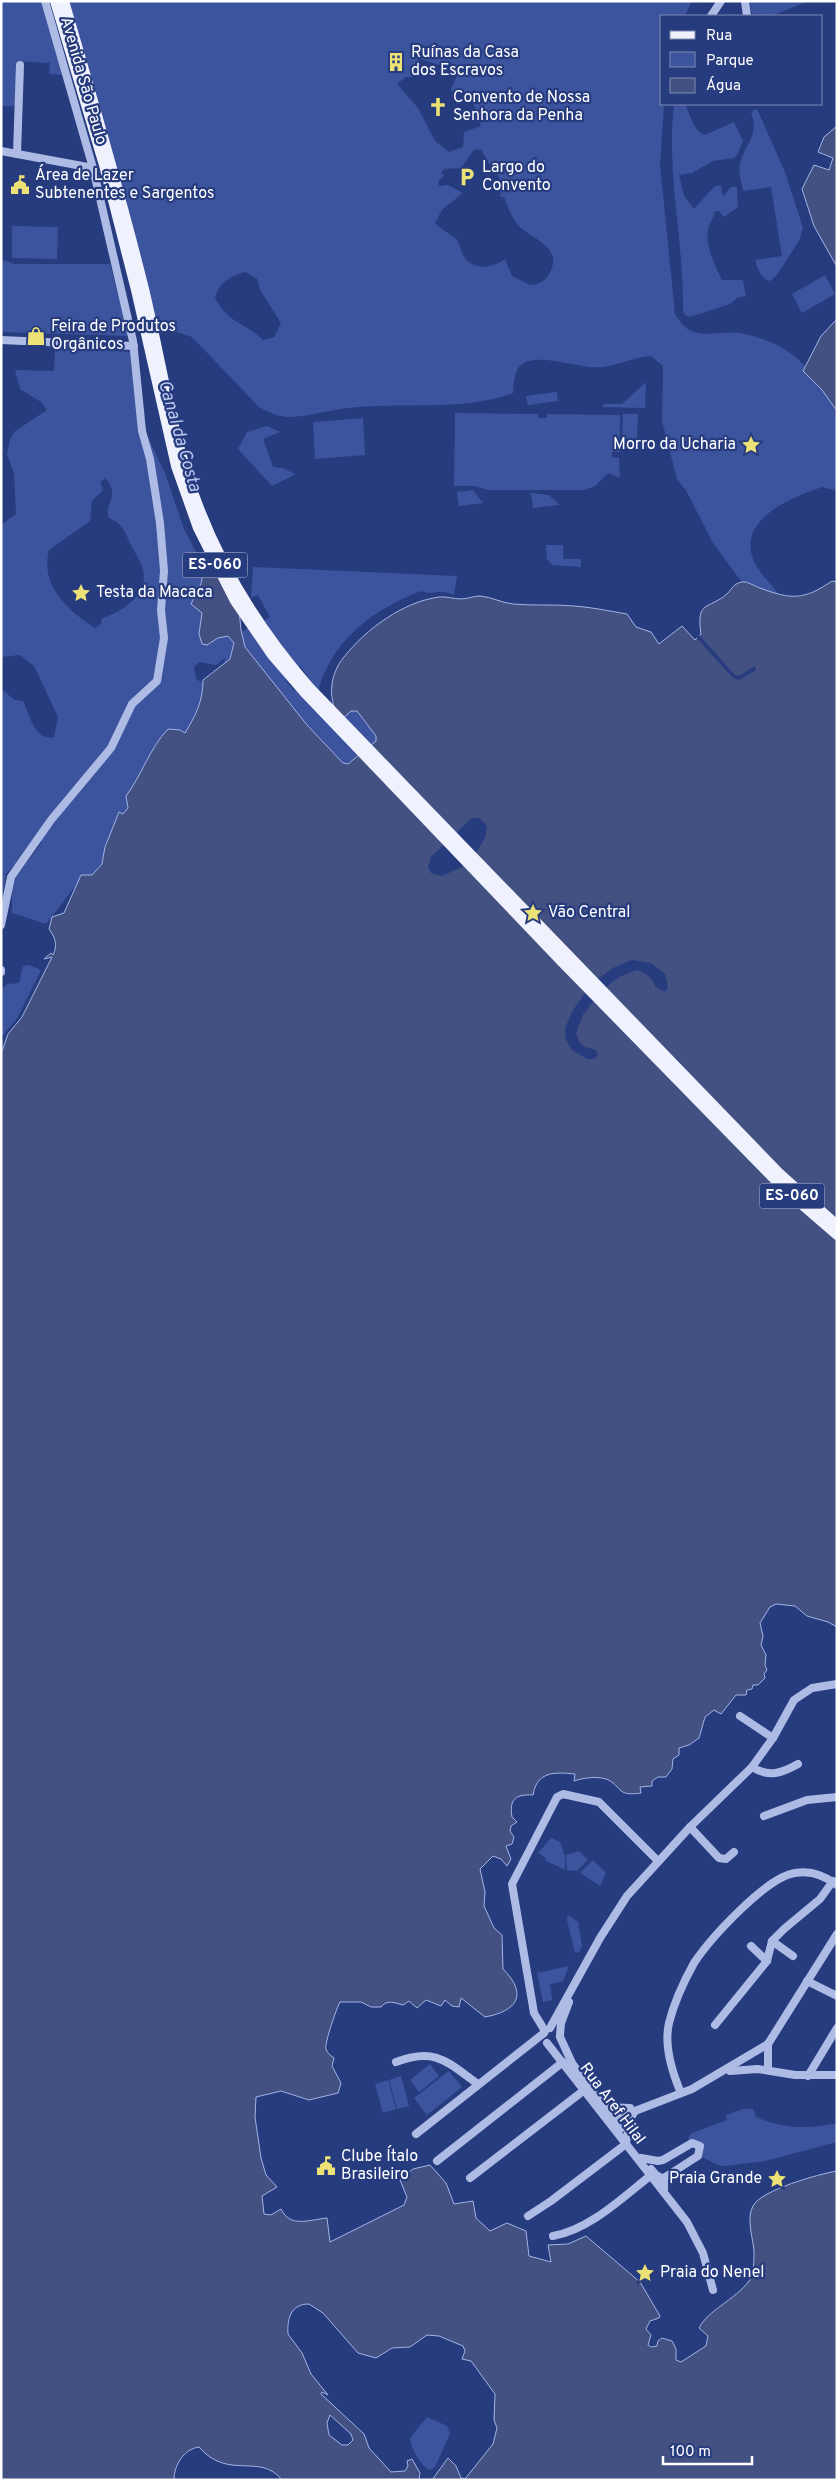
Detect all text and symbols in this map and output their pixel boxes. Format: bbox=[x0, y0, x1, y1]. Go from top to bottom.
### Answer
street label: Avenida São Paulo bbox=[55, 15, 111, 147]
legend bbox=[660, 15, 823, 105]
text: Rua bbox=[706, 27, 732, 46]
place label: Ruínas da Casa dos Escravos bbox=[411, 43, 519, 81]
building icon: Ruínas da Casa dos Escravos bbox=[385, 51, 407, 73]
text: Parque bbox=[706, 52, 754, 71]
text: Água bbox=[706, 76, 741, 96]
place label: Convento de Nossa Senhora da Penha bbox=[453, 88, 590, 126]
church icon: Convento de Nossa Senhora da Penha bbox=[427, 96, 449, 118]
place label: Largo do Convento bbox=[482, 158, 551, 196]
place label: Área de Lazer Subtenentes e Sargentos bbox=[35, 164, 215, 204]
parking icon: Largo do Convento bbox=[456, 166, 478, 188]
public building icon: Área de Lazer Subtenentes e Sargentos bbox=[9, 174, 31, 196]
place label: Feira de Produtos Orgânicos bbox=[51, 317, 176, 355]
shop icon: Feira de Produtos Orgânicos bbox=[25, 325, 47, 347]
water label: Canal da Costa bbox=[152, 378, 206, 495]
place icon: Morro da Ucharia bbox=[740, 434, 762, 456]
place label: Morro da Ucharia bbox=[613, 435, 736, 455]
road number: ES-060 bbox=[182, 552, 248, 578]
place icon: Testa da Macaca bbox=[70, 582, 92, 604]
place label: Testa da Macaca bbox=[96, 583, 213, 603]
place icon: Vão Central bbox=[522, 902, 544, 924]
place label: Vão Central bbox=[548, 903, 630, 923]
road number: ES-060 bbox=[760, 1184, 824, 1208]
street label: Rua Aref Hilal bbox=[575, 2059, 649, 2149]
place label: Clube Ítalo Brasileiro bbox=[341, 2145, 418, 2185]
public building icon: Clube Ítalo Brasileiro bbox=[315, 2155, 337, 2177]
place icon: Praia Grande bbox=[766, 2168, 788, 2190]
place label: Praia Grande bbox=[669, 2169, 762, 2189]
place icon: Praia do Nenel bbox=[634, 2262, 656, 2284]
place label: Praia do Nenel bbox=[660, 2263, 765, 2283]
scale bar bbox=[663, 2434, 752, 2466]
text: 100 m bbox=[670, 2443, 711, 2462]

